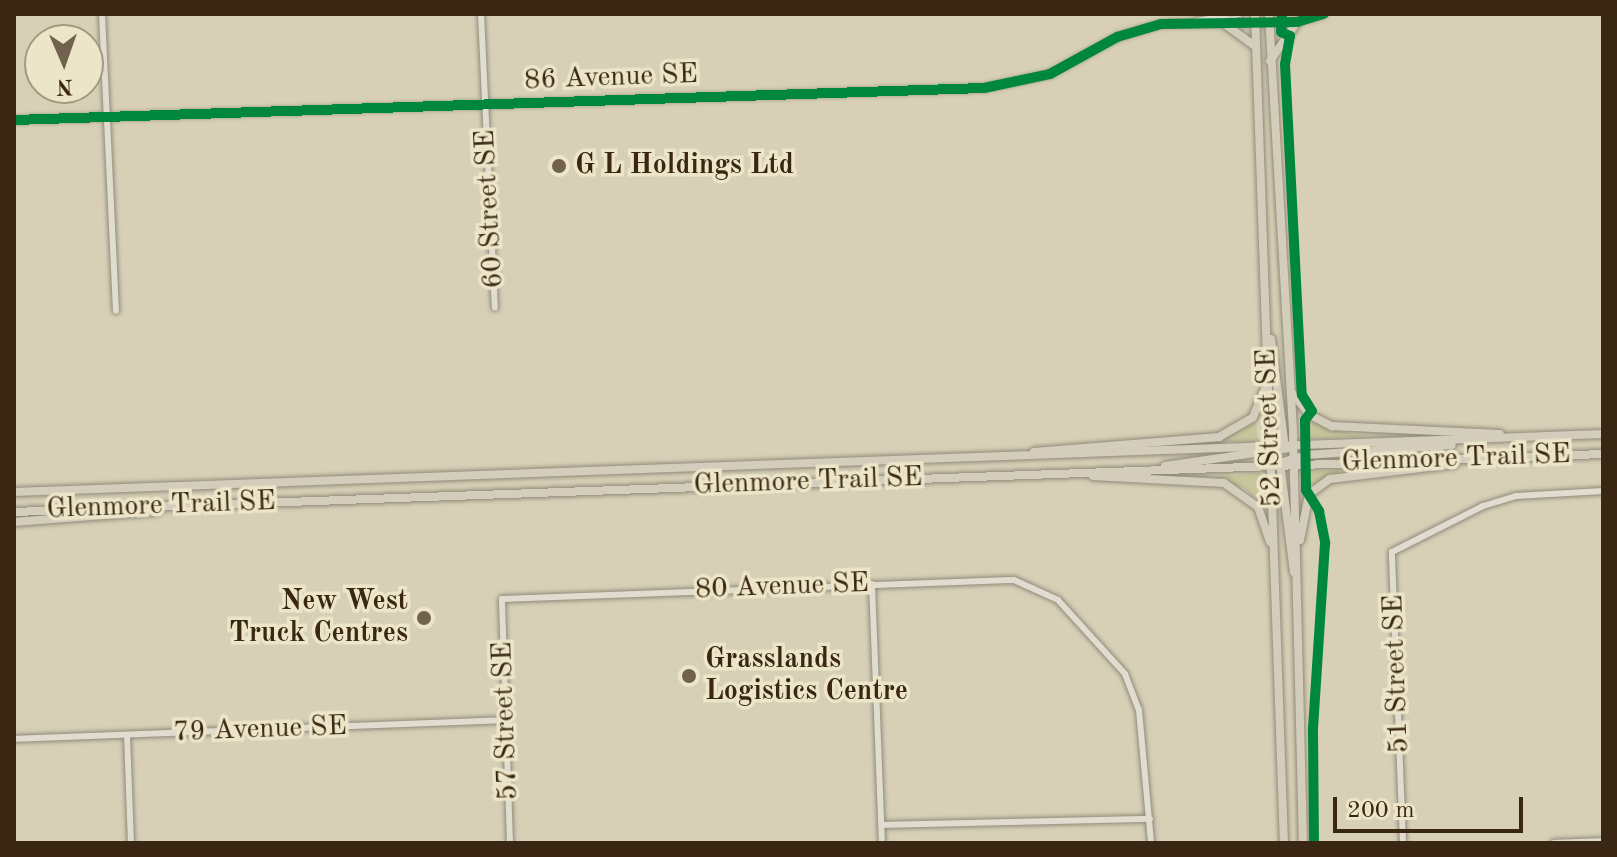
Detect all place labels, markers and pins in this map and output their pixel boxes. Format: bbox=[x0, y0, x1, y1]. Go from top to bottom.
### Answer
place label: G L Holdings Ltd bbox=[575, 149, 794, 183]
marker: G L Holdings Ltd bbox=[550, 157, 568, 175]
place label: New West Truck Centres bbox=[229, 585, 408, 651]
marker: New West Truck Centres bbox=[415, 609, 433, 627]
place label: Grasslands Logistics Centre bbox=[705, 643, 908, 709]
marker: Grasslands Logistics Centre bbox=[680, 667, 698, 685]

